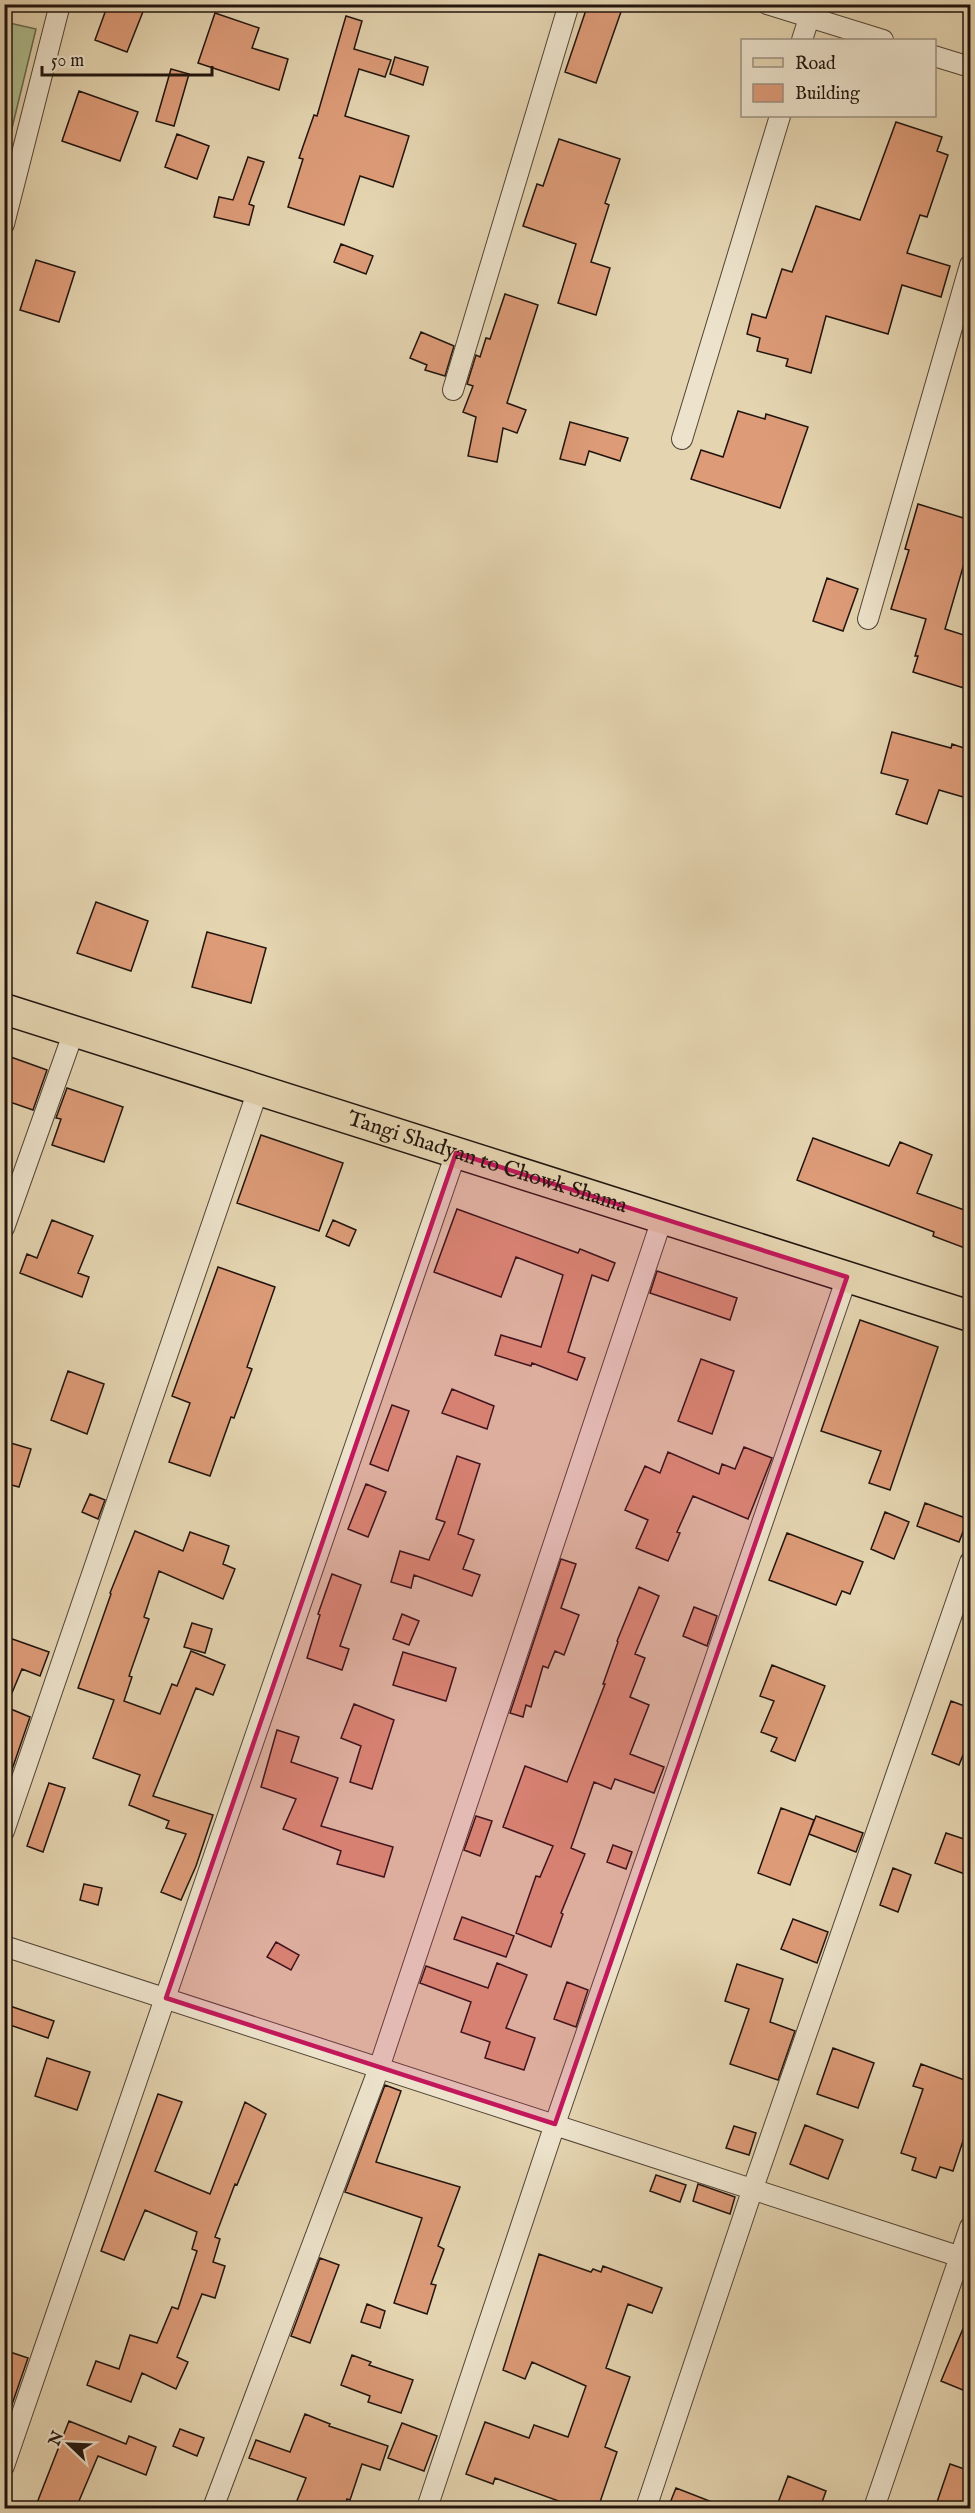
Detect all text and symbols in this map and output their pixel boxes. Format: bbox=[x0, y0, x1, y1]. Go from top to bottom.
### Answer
scale bar bbox=[42, 39, 212, 77]
legend bbox=[741, 39, 936, 117]
text: 50 m bbox=[51, 50, 84, 73]
text: Road bbox=[795, 53, 836, 76]
text: Building bbox=[795, 83, 860, 106]
street label: Tangi Shadyan to Chowk Shama bbox=[344, 1105, 631, 1220]
north arrow bbox=[39, 2414, 99, 2474]
text: N bbox=[45, 2428, 69, 2450]

